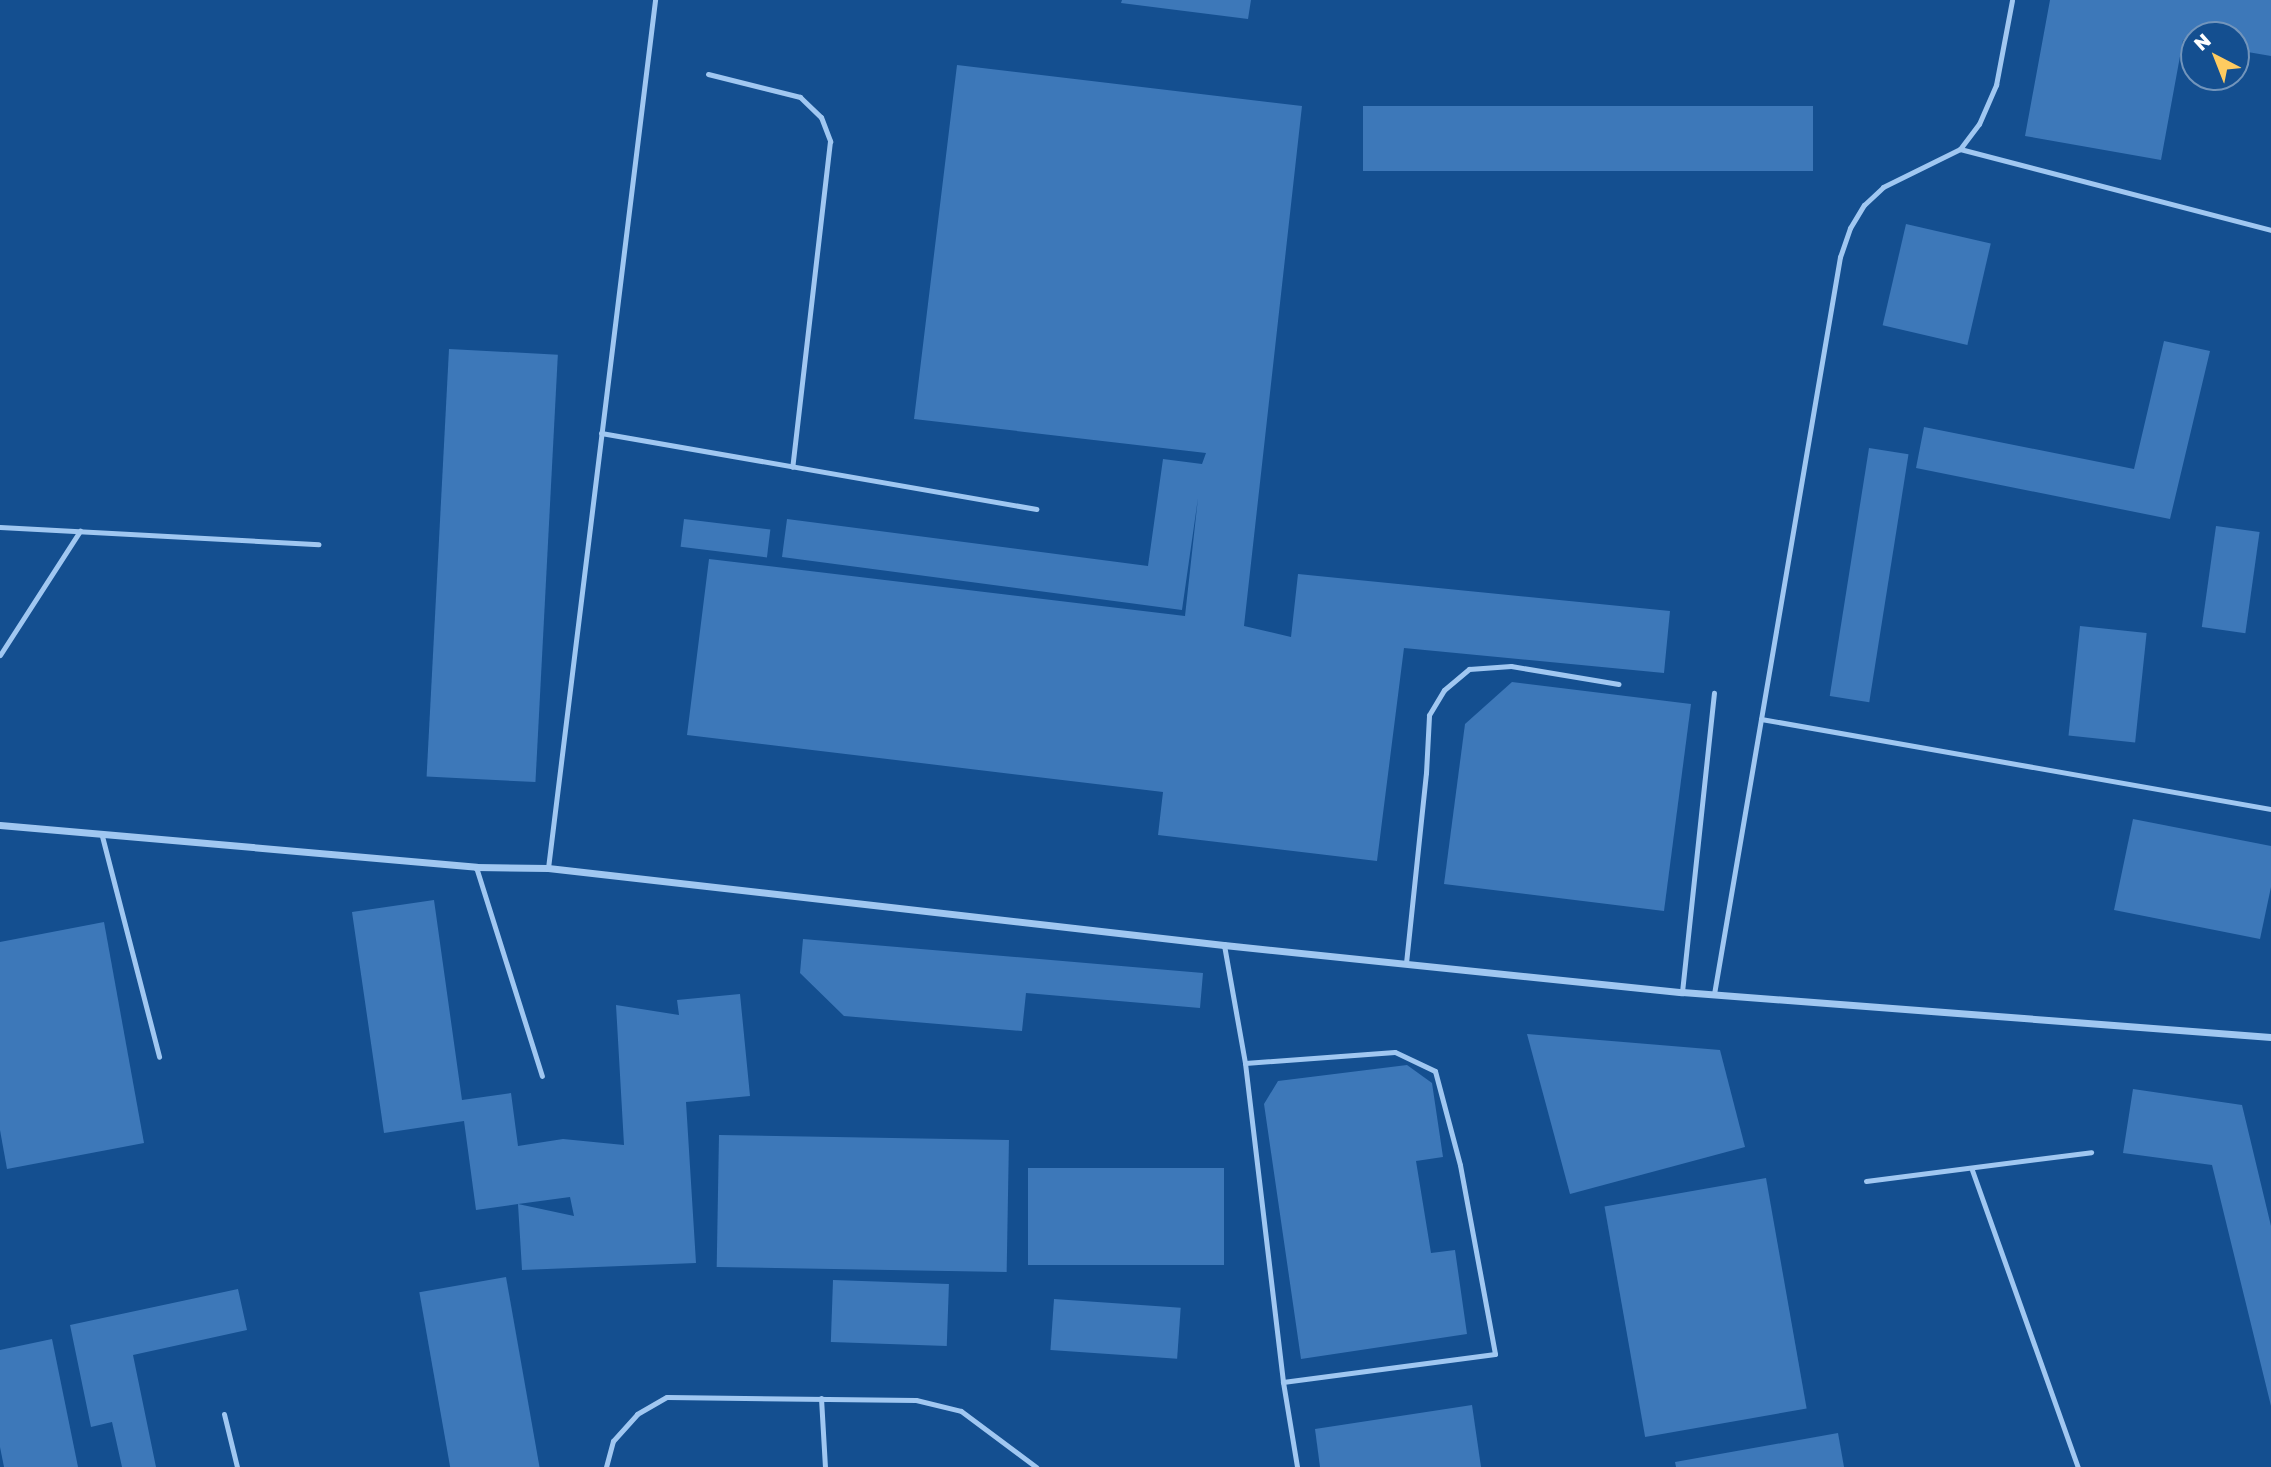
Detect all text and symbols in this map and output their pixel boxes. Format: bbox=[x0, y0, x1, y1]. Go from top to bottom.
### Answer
north arrow bbox=[2180, 21, 2250, 91]
text: N bbox=[2189, 28, 2215, 55]

